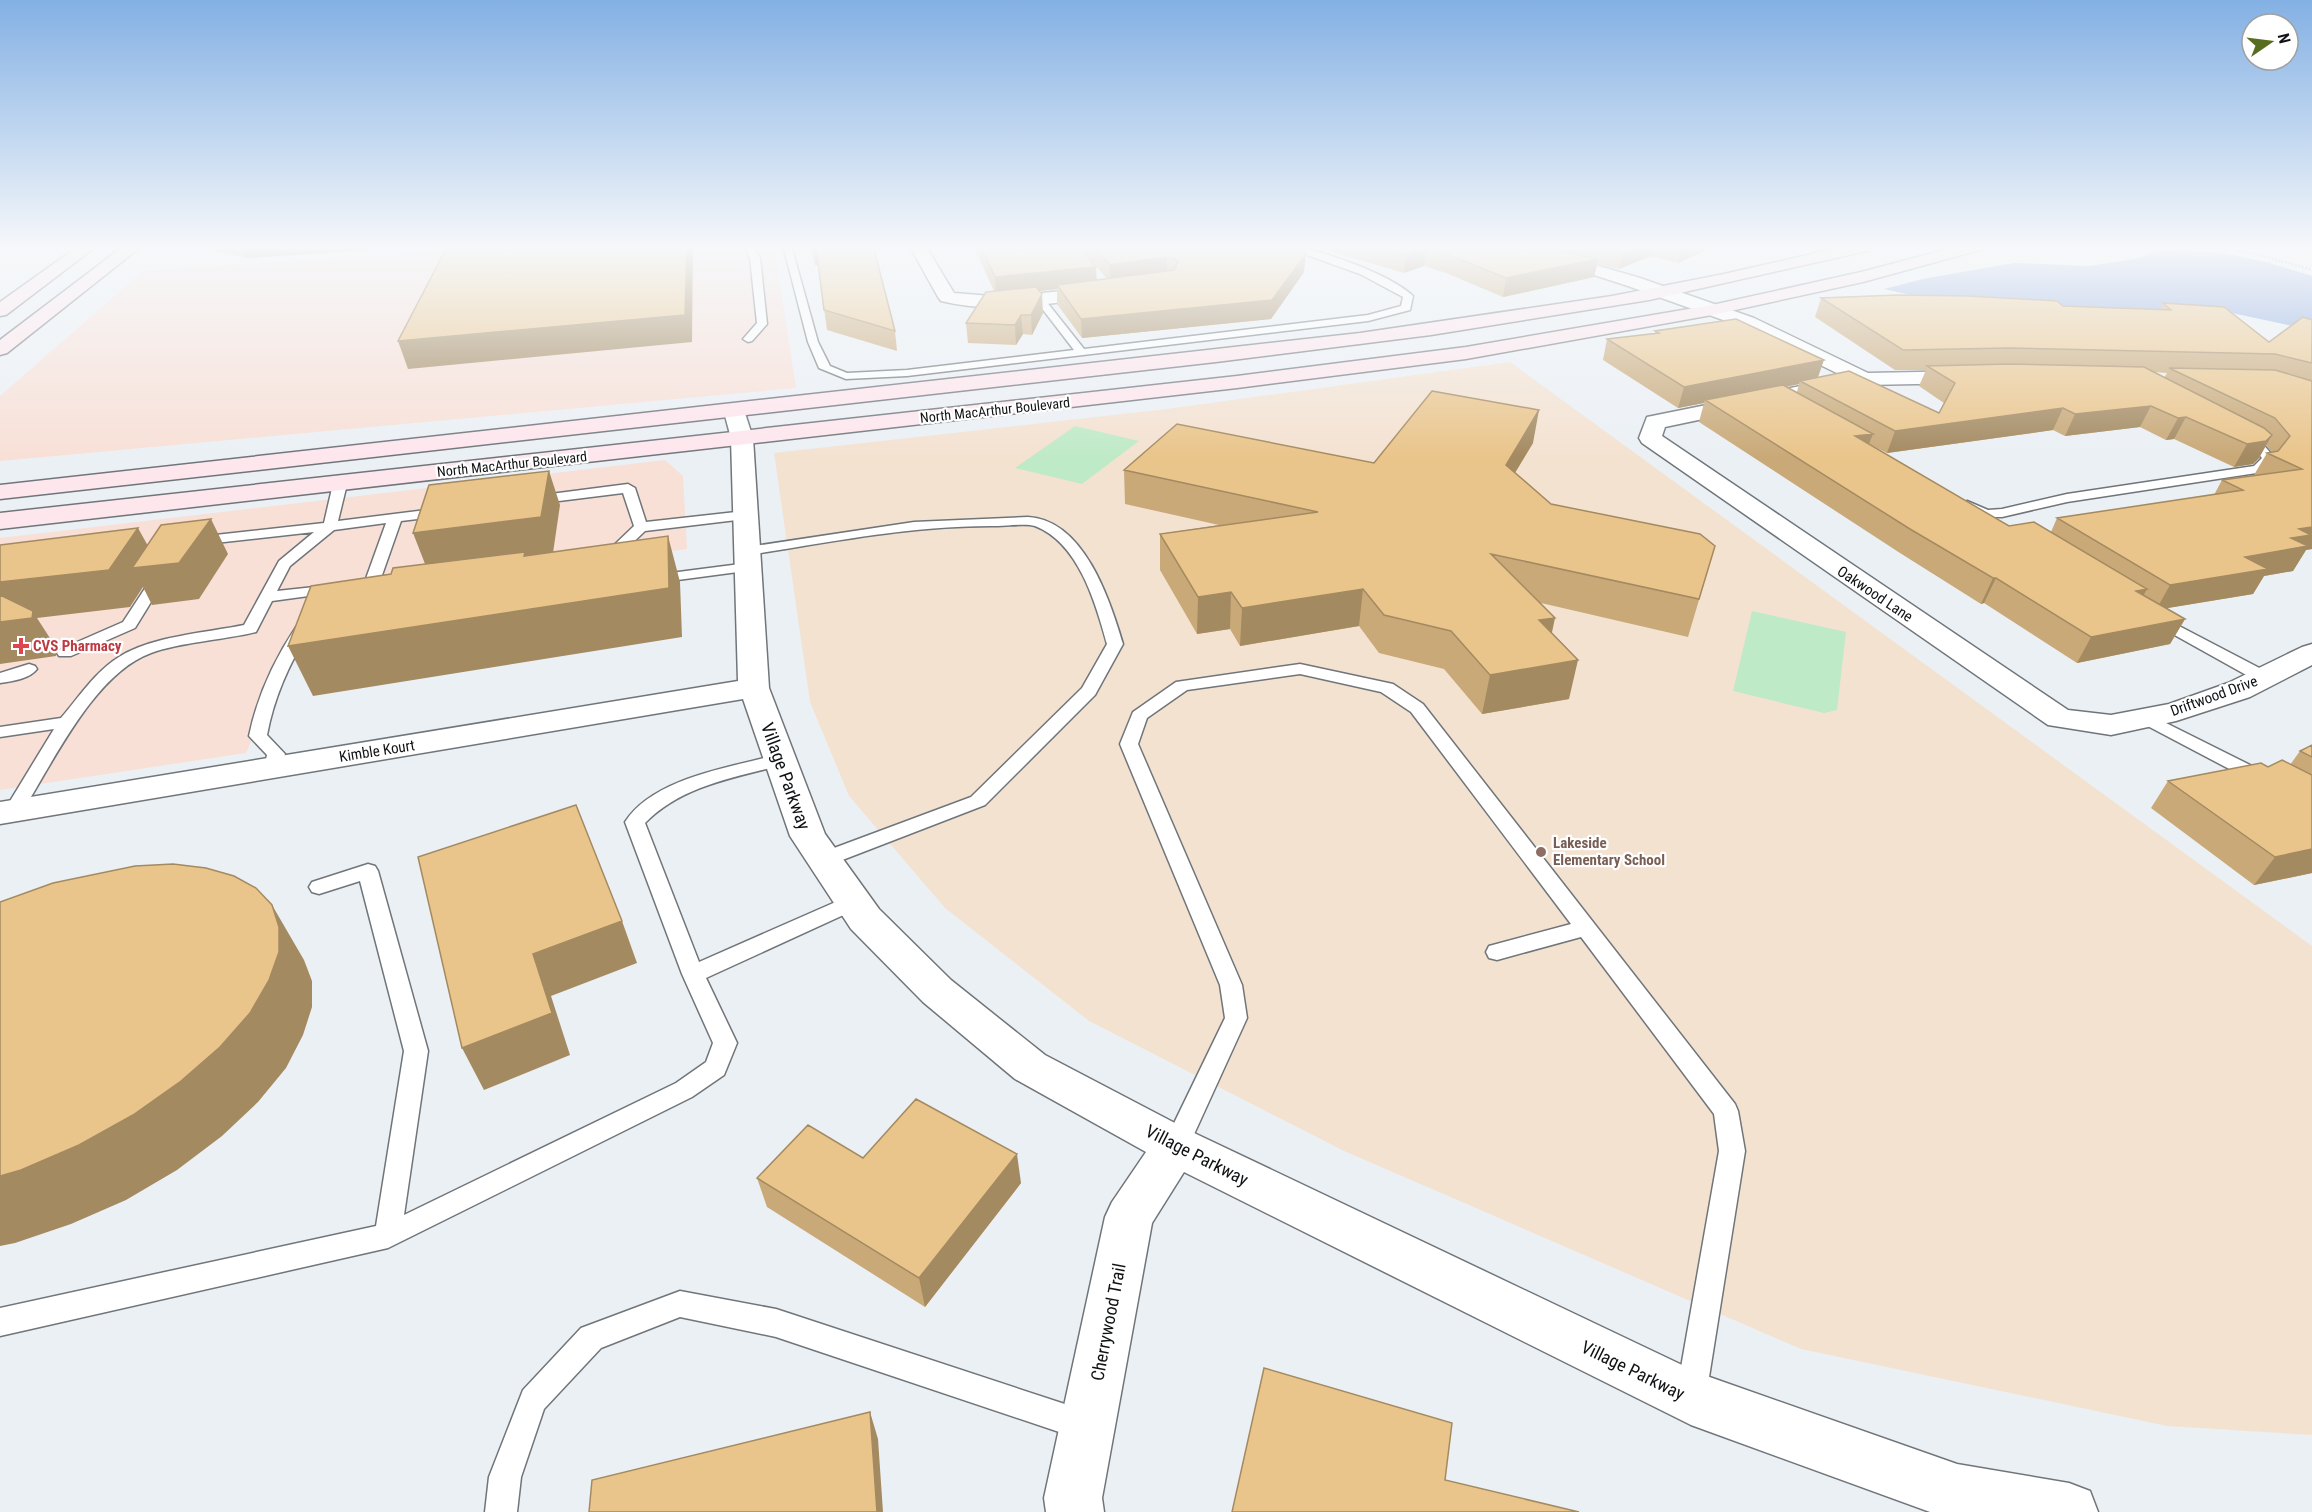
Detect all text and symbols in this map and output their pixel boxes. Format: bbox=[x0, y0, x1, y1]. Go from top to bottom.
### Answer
north arrow bbox=[2240, 12, 2300, 72]
text: N bbox=[2274, 31, 2294, 46]
street label: North MacArthur Boulevard bbox=[919, 394, 1071, 426]
street label: North MacArthur Boulevard bbox=[436, 448, 588, 480]
street label: Oakwood Lane bbox=[1834, 562, 1916, 626]
place label: CVS Pharmacy bbox=[33, 637, 122, 655]
marker: CVS Pharmacy bbox=[14, 639, 28, 653]
street label: Driftwood Drive bbox=[2168, 672, 2260, 720]
street label: Village Parkway bbox=[757, 720, 815, 833]
street label: Kimble Kourt bbox=[338, 736, 416, 766]
place label: Lakeside Elementary School bbox=[1553, 834, 1665, 869]
marker: Lakeside Elementary School bbox=[1534, 845, 1548, 859]
street label: Village Parkway bbox=[1142, 1120, 1252, 1190]
street label: Cherrywood Trail bbox=[1086, 1262, 1130, 1382]
street label: Village Parkway bbox=[1578, 1336, 1689, 1404]

